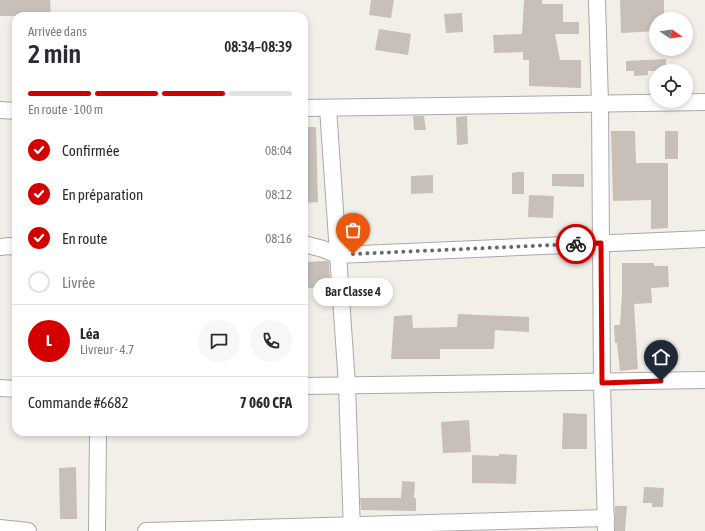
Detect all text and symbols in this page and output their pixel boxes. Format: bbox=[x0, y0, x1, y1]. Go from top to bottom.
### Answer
north arrow bbox=[649, 12, 693, 56]
map controls bbox=[649, 12, 693, 108]
text: Arrivée dans bbox=[28, 24, 87, 39]
text: 08:34–08:39 bbox=[224, 38, 292, 55]
text: 2 min bbox=[28, 39, 81, 69]
button: locate bbox=[649, 64, 693, 108]
text: En route · 100 m bbox=[28, 102, 103, 117]
icon: check bbox=[28, 139, 50, 161]
text: Confirmée bbox=[62, 142, 119, 159]
text: 08:04 bbox=[265, 143, 292, 158]
icon: check bbox=[28, 183, 50, 205]
text: En préparation bbox=[62, 186, 143, 203]
text: 08:12 bbox=[265, 187, 292, 202]
pin bbox=[336, 213, 370, 254]
icon: bag bbox=[342, 219, 364, 241]
courier bbox=[556, 224, 596, 264]
icon: check bbox=[28, 227, 50, 249]
text: En route bbox=[62, 230, 107, 247]
text: 08:16 bbox=[265, 231, 292, 246]
icon: bike bbox=[565, 233, 587, 255]
text: Livrée bbox=[62, 274, 95, 291]
callout: Bar Classe 4 bbox=[313, 278, 393, 306]
text: Bar Classe 4 bbox=[325, 284, 381, 299]
button: chat bbox=[198, 320, 240, 362]
button: phone bbox=[250, 320, 292, 362]
text: Léa bbox=[80, 325, 100, 342]
text: L bbox=[46, 332, 52, 349]
pin bbox=[644, 340, 678, 381]
text: Livreur · 4.7 bbox=[80, 342, 134, 357]
icon: home bbox=[650, 346, 672, 368]
text: Commande #6682 bbox=[28, 394, 128, 411]
text: 7 060 CFA bbox=[240, 394, 292, 411]

